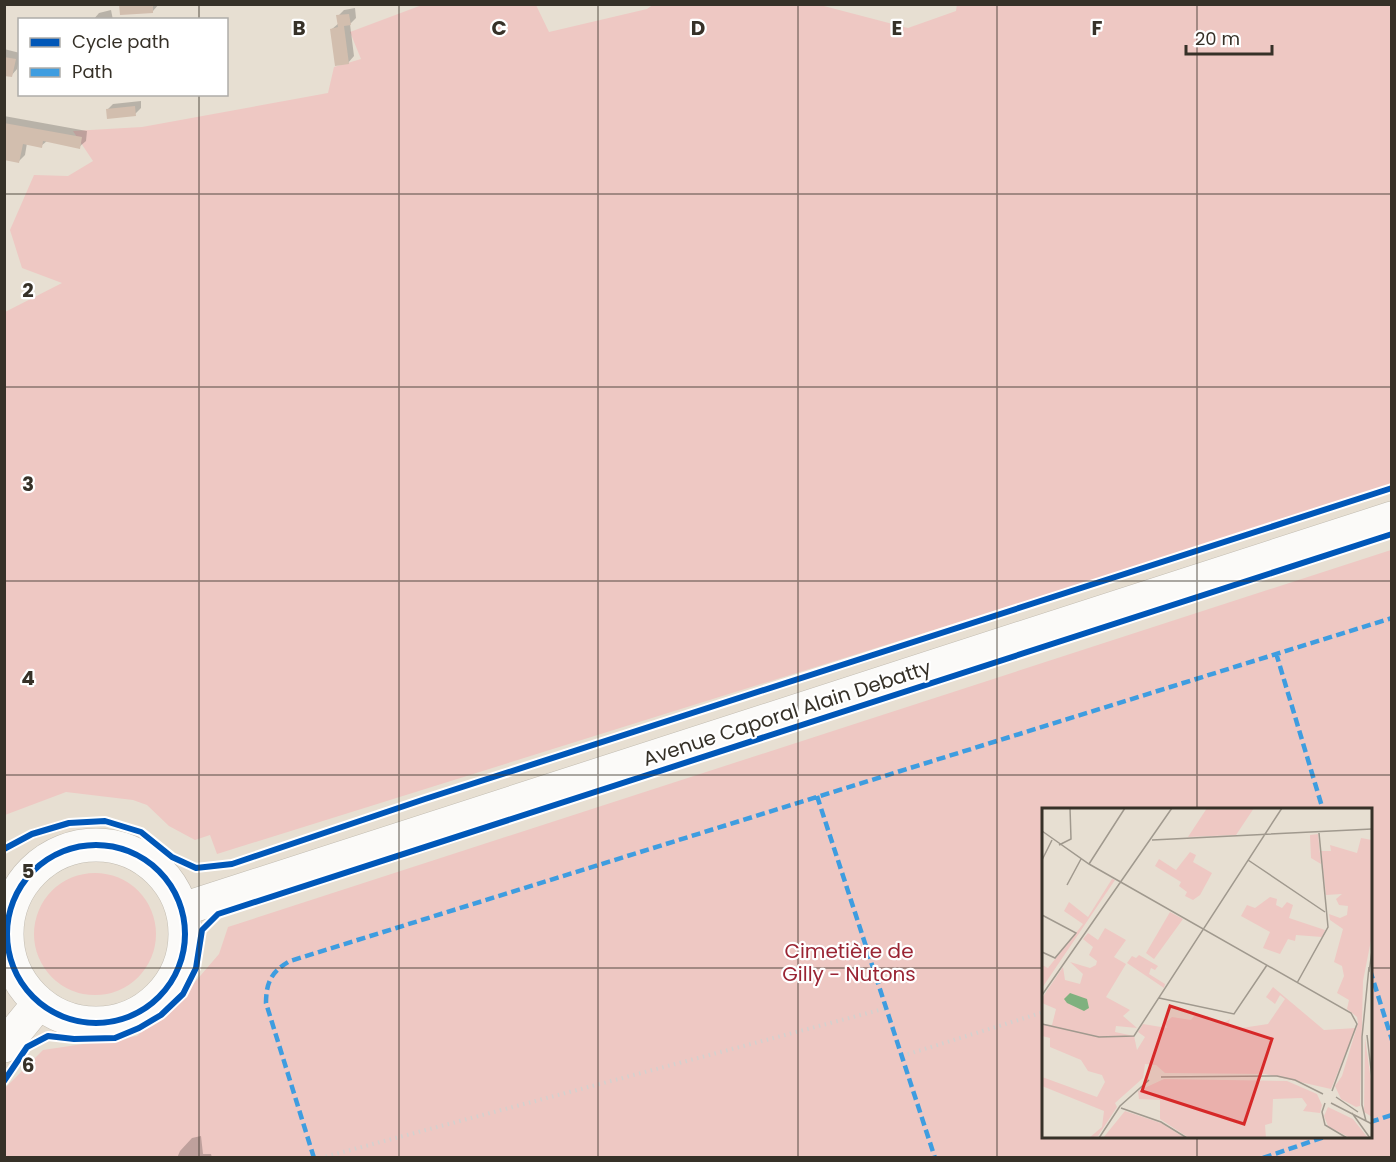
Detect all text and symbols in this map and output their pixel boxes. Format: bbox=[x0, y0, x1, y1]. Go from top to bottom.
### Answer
text: B bbox=[292, 14, 306, 42]
text: C bbox=[491, 14, 507, 42]
text: D bbox=[691, 14, 705, 42]
text: E bbox=[892, 14, 902, 42]
text: F bbox=[1092, 14, 1103, 42]
legend bbox=[18, 18, 228, 96]
scale bar bbox=[1186, 18, 1272, 56]
text: 20 m bbox=[1195, 26, 1240, 51]
text: Cycle path bbox=[72, 29, 170, 54]
text: Path bbox=[72, 59, 113, 84]
text: 2 bbox=[22, 276, 34, 304]
text: 3 bbox=[22, 470, 34, 498]
street label: Avenue Caporal Alain Debatty bbox=[639, 653, 935, 773]
text: 4 bbox=[21, 664, 35, 692]
inset map bbox=[1042, 808, 1372, 1138]
text: 5 bbox=[22, 857, 35, 885]
park label: Cimetière de Gilly - Nutons bbox=[782, 937, 916, 988]
text: 6 bbox=[22, 1051, 34, 1079]

